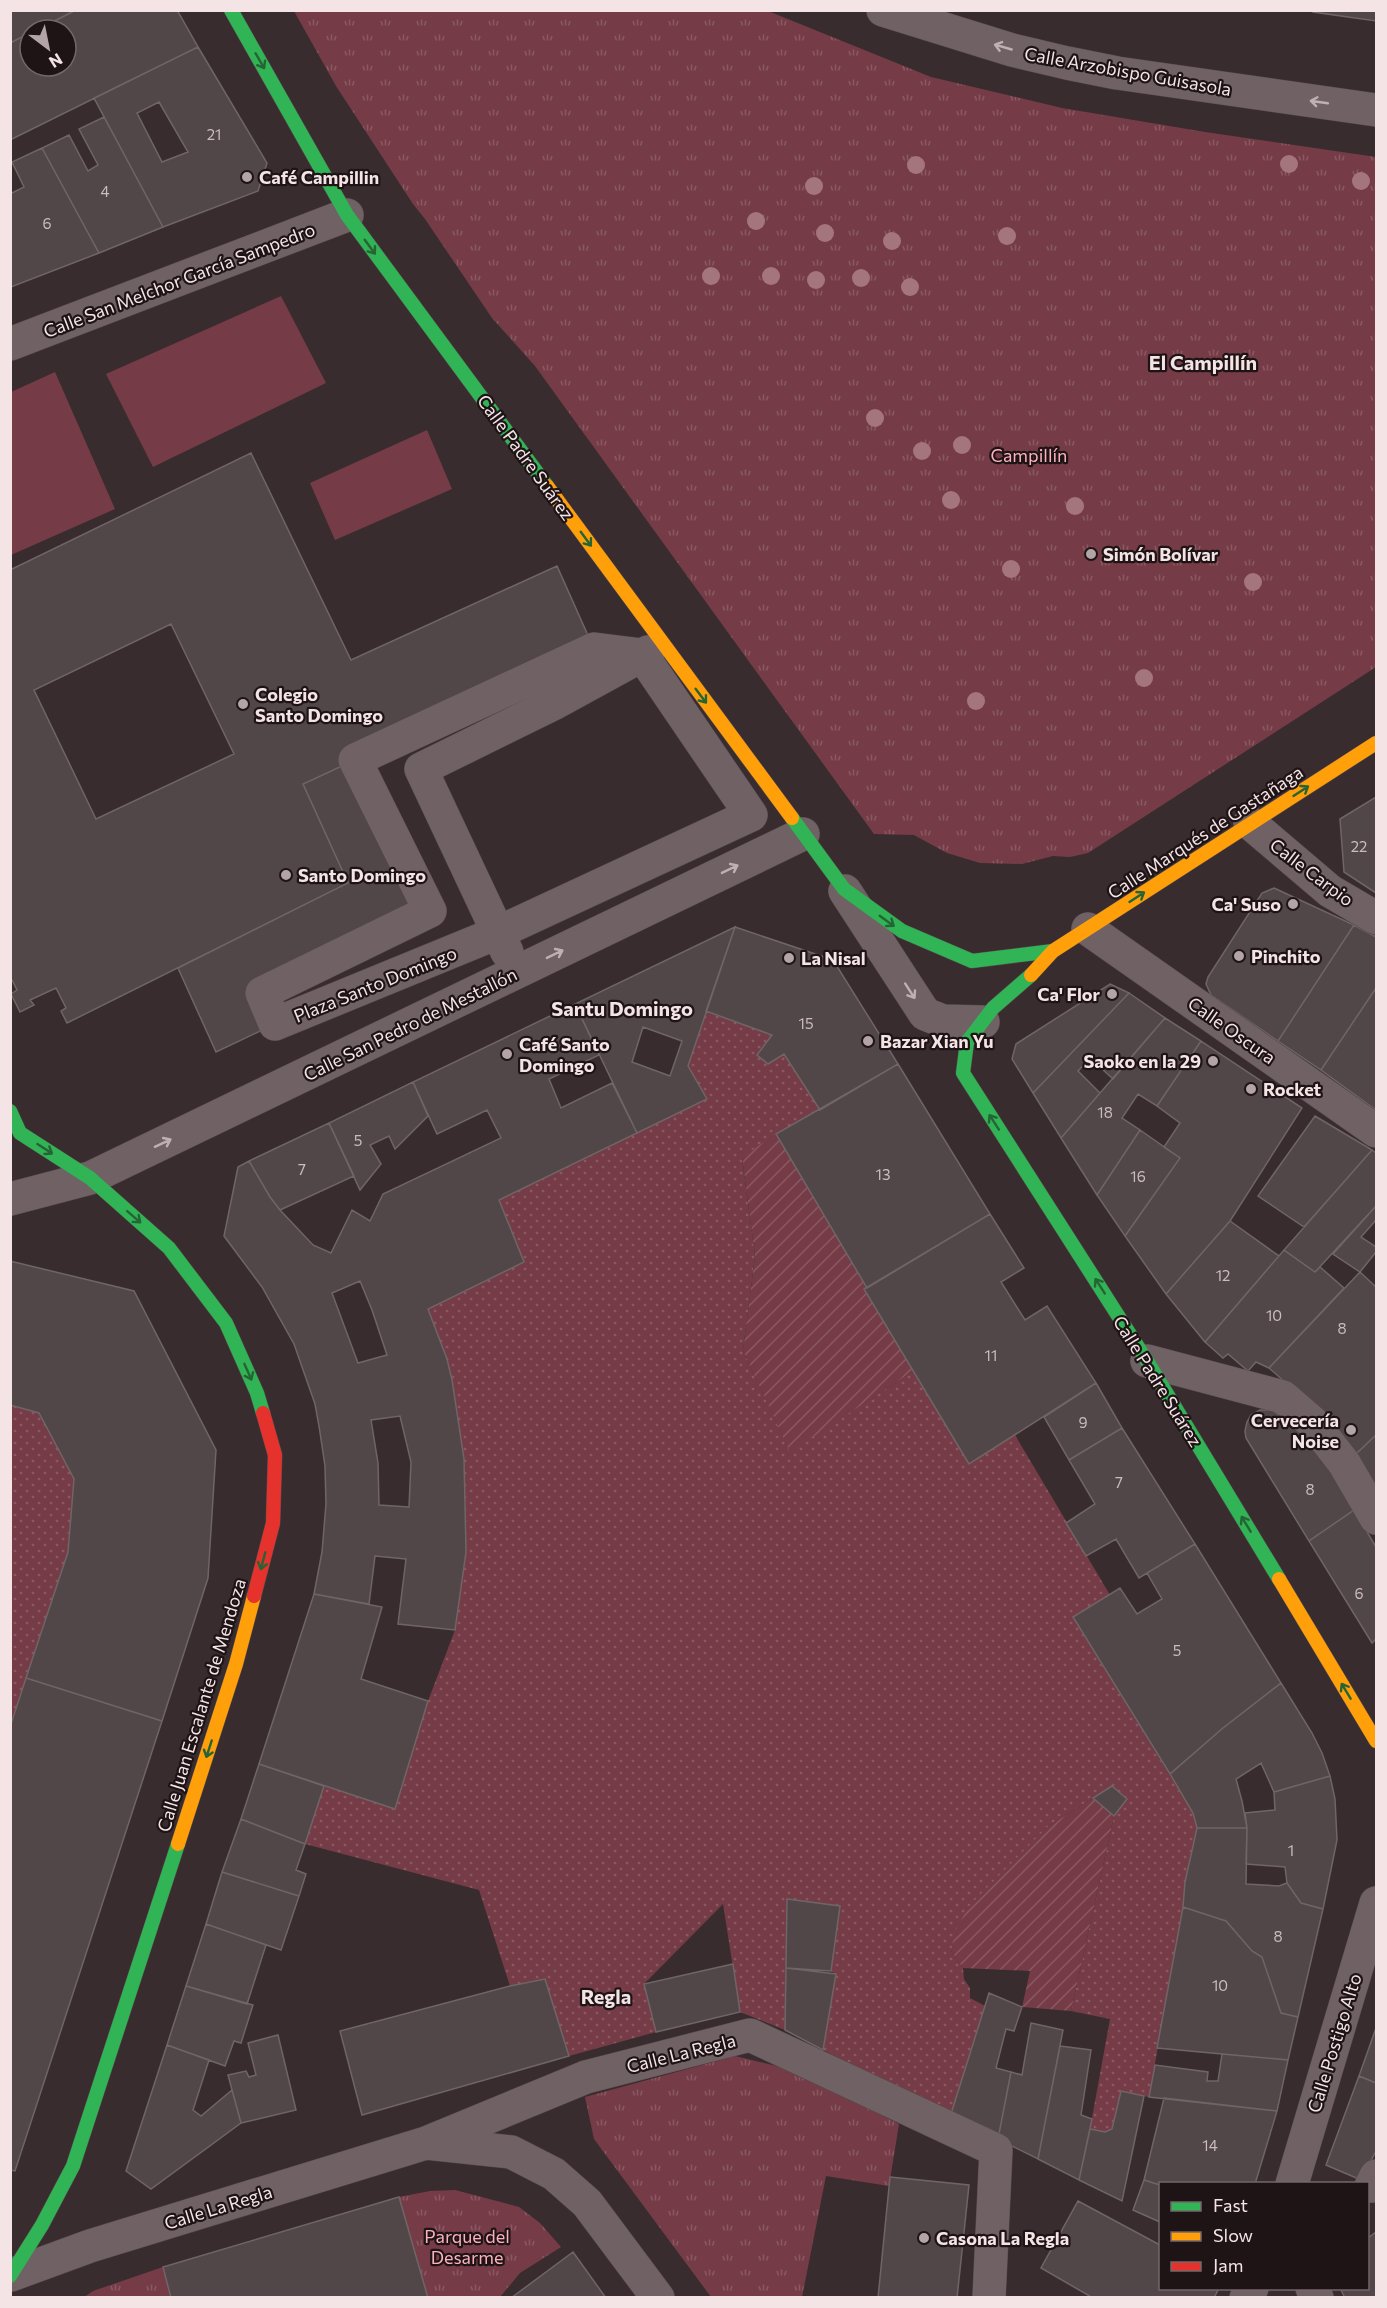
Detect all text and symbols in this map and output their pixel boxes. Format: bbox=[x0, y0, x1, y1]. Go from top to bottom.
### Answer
north arrow bbox=[18, 18, 78, 78]
one-way arrow bbox=[993, 41, 1012, 52]
street label: Calle Arzobispo Guisasola bbox=[1023, 42, 1233, 100]
text: N bbox=[46, 50, 66, 72]
one-way arrow bbox=[255, 52, 266, 70]
one-way arrow bbox=[1309, 97, 1329, 108]
house number: 21 bbox=[207, 125, 221, 143]
place label: Café Campillin bbox=[259, 166, 379, 188]
marker: Café Campillin bbox=[240, 170, 254, 184]
house number: 4 bbox=[101, 182, 110, 200]
house number: 6 bbox=[42, 214, 52, 232]
street label: Calle San Melchor García Sampedro bbox=[40, 218, 318, 342]
one-way arrow bbox=[364, 238, 377, 254]
district label: El Campillín bbox=[1149, 350, 1257, 374]
street label: Calle Padre Suárez bbox=[473, 390, 579, 524]
park label: Campillín bbox=[991, 444, 1067, 466]
one-way arrow bbox=[580, 530, 592, 546]
place label: Simón Bolívar bbox=[1103, 543, 1219, 565]
marker: Simón Bolívar bbox=[1084, 547, 1098, 561]
place label: Colegio Santo Domingo bbox=[255, 683, 383, 726]
one-way arrow bbox=[695, 688, 708, 704]
marker: Colegio Santo Domingo bbox=[236, 697, 250, 711]
street label: Calle Marqués de Gastañaga bbox=[1103, 761, 1307, 903]
one-way arrow bbox=[1292, 785, 1309, 798]
street label: Calle Carpio bbox=[1266, 833, 1358, 911]
house number: 22 bbox=[1351, 837, 1367, 855]
one-way arrow bbox=[721, 863, 739, 875]
place label: Santo Domingo bbox=[298, 864, 426, 886]
marker: Santo Domingo bbox=[279, 868, 293, 882]
one-way arrow bbox=[1128, 891, 1145, 903]
place label: Ca' Suso bbox=[1211, 893, 1281, 915]
marker: Ca' Suso bbox=[1286, 897, 1300, 911]
one-way arrow bbox=[879, 914, 895, 927]
street label: Plaza Santo Domingo bbox=[290, 941, 460, 1027]
place label: Pinchito bbox=[1251, 945, 1321, 967]
place label: La Nisal bbox=[801, 947, 866, 969]
one-way arrow bbox=[545, 948, 563, 960]
marker: Pinchito bbox=[1232, 949, 1246, 963]
marker: La Nisal bbox=[782, 951, 796, 965]
street label: Calle San Pedro de Mestallón bbox=[300, 963, 520, 1085]
one-way arrow bbox=[904, 982, 916, 999]
place label: Ca' Flor bbox=[1037, 983, 1101, 1005]
marker: Ca' Flor bbox=[1105, 987, 1119, 1001]
street label: Calle Oscura bbox=[1184, 992, 1280, 1068]
district label: Santu Domingo bbox=[551, 996, 693, 1020]
house number: 15 bbox=[798, 1014, 814, 1032]
place label: Bazar Xian Yu bbox=[880, 1030, 994, 1052]
place label: Café Santo Domingo bbox=[519, 1033, 610, 1076]
marker: Bazar Xian Yu bbox=[861, 1034, 875, 1048]
marker: Café Santo Domingo bbox=[500, 1047, 514, 1061]
place label: Saoko en la 29 bbox=[1084, 1050, 1201, 1072]
marker: Saoko en la 29 bbox=[1206, 1054, 1220, 1068]
place label: Rocket bbox=[1263, 1078, 1322, 1100]
marker: Rocket bbox=[1244, 1082, 1258, 1096]
house number: 18 bbox=[1097, 1103, 1113, 1121]
one-way arrow bbox=[988, 1114, 1000, 1131]
house number: 5 bbox=[354, 1131, 362, 1149]
one-way arrow bbox=[154, 1137, 172, 1149]
one-way arrow bbox=[36, 1143, 53, 1155]
house number: 7 bbox=[298, 1160, 306, 1178]
house number: 13 bbox=[876, 1165, 890, 1183]
house number: 16 bbox=[1130, 1167, 1146, 1185]
one-way arrow bbox=[126, 1210, 141, 1224]
house number: 12 bbox=[1216, 1266, 1230, 1284]
one-way arrow bbox=[1093, 1278, 1106, 1295]
house number: 10 bbox=[1266, 1306, 1282, 1324]
street label: Calle Padre Suárez bbox=[1109, 1312, 1207, 1450]
house number: 8 bbox=[1337, 1319, 1347, 1337]
house number: 11 bbox=[985, 1346, 997, 1364]
one-way arrow bbox=[243, 1362, 254, 1381]
place label: Cervecería Noise bbox=[1251, 1409, 1339, 1452]
house number: 9 bbox=[1078, 1413, 1088, 1431]
marker: Cervecería Noise bbox=[1344, 1423, 1358, 1437]
house number: 7 bbox=[1115, 1473, 1123, 1491]
house number: 8 bbox=[1305, 1480, 1315, 1498]
one-way arrow bbox=[1239, 1516, 1251, 1533]
one-way arrow bbox=[257, 1551, 268, 1570]
street label: Calle Juan Escalante de Mendoza bbox=[152, 1576, 250, 1834]
house number: 6 bbox=[1354, 1584, 1364, 1602]
house number: 5 bbox=[1173, 1641, 1181, 1659]
one-way arrow bbox=[1340, 1683, 1352, 1700]
one-way arrow bbox=[203, 1739, 214, 1758]
house number: 1 bbox=[1288, 1841, 1294, 1859]
house number: 8 bbox=[1273, 1927, 1283, 1945]
street label: Calle Postigo Alto bbox=[1302, 1971, 1366, 2115]
house number: 10 bbox=[1212, 1976, 1228, 1994]
district label: Regla bbox=[581, 1984, 631, 2008]
street label: Calle La Regla bbox=[624, 2029, 738, 2077]
house number: 14 bbox=[1202, 2136, 1218, 2154]
street label: Calle La Regla bbox=[161, 2180, 275, 2234]
legend bbox=[1159, 2182, 1369, 2290]
text: Fast bbox=[1213, 2194, 1248, 2216]
text: Slow bbox=[1213, 2224, 1253, 2246]
park label: Parque del Desarme bbox=[424, 2225, 510, 2268]
place label: Casona La Regla bbox=[936, 2227, 1069, 2249]
marker: Casona La Regla bbox=[917, 2231, 931, 2245]
text: Jam bbox=[1213, 2254, 1243, 2276]

